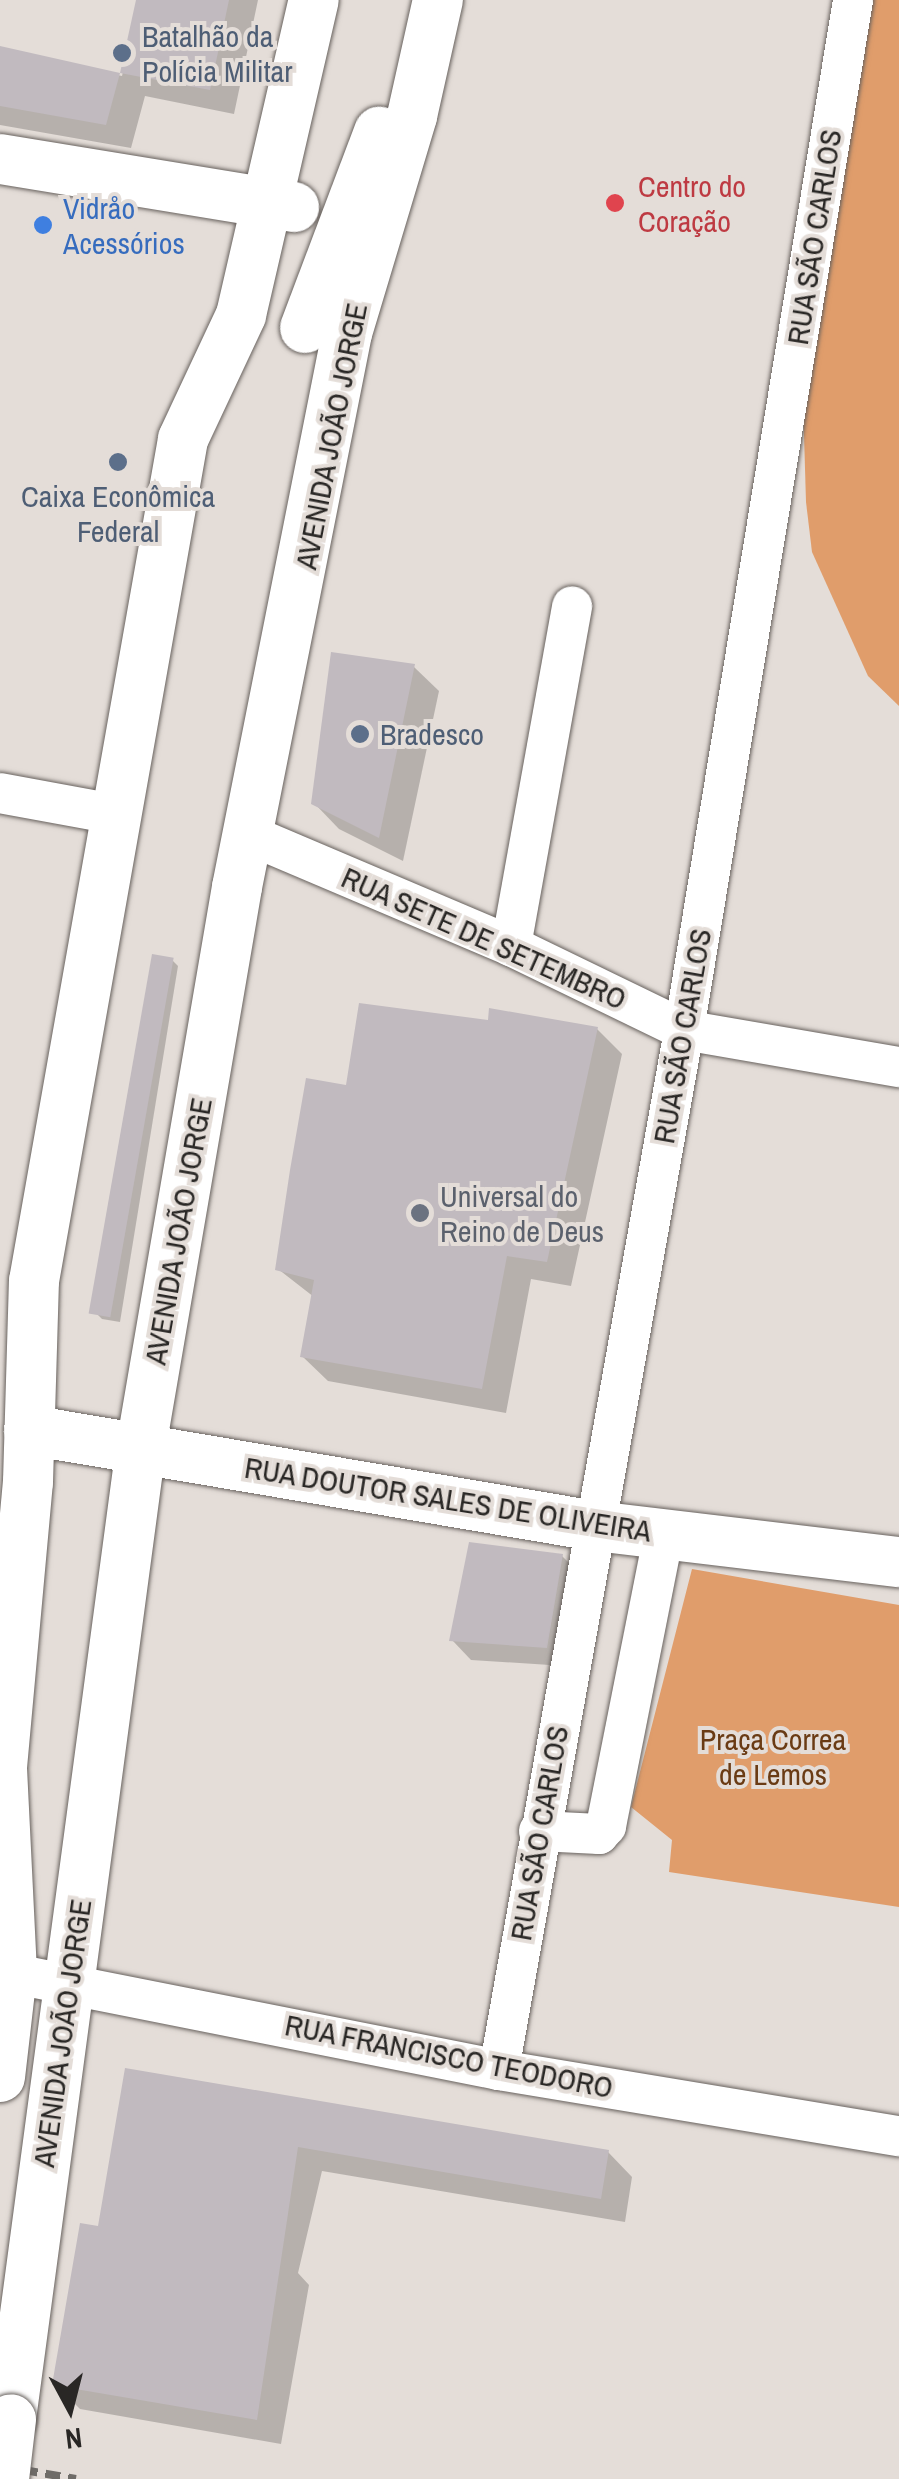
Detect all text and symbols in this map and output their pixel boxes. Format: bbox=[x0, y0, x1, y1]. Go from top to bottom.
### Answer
place label: Batalhão da Polícia Militar bbox=[142, 18, 292, 88]
marker: Batalhão da Polícia Militar bbox=[111, 42, 133, 64]
street label: RUA SÃO CARLOS bbox=[779, 126, 849, 348]
place label: Centro do Coração bbox=[638, 168, 746, 238]
place label: Vidråo Acessórios bbox=[63, 190, 185, 260]
marker: Centro do Coração bbox=[602, 190, 628, 216]
marker: Vidråo Acessórios bbox=[32, 214, 54, 236]
street label: AVENIDA JOÃO JORGE bbox=[287, 299, 375, 573]
marker: Caixa Econômica Federal bbox=[107, 451, 129, 473]
place label: Caixa Econômica Federal bbox=[21, 478, 215, 548]
place label: Bradesco bbox=[380, 716, 484, 752]
marker: Bradesco bbox=[349, 723, 371, 745]
street label: RUA SETE DE SETEMBRO bbox=[336, 859, 632, 1017]
street label: RUA SÃO CARLOS bbox=[645, 925, 719, 1147]
street label: AVENIDA JOÃO JORGE bbox=[137, 1094, 219, 1368]
place label: Universal do Reino de Deus bbox=[440, 1178, 604, 1248]
marker: Universal do Reino de Deus bbox=[409, 1202, 431, 1224]
street label: RUA DOUTOR SALES DE OLIVEIRA bbox=[242, 1449, 654, 1549]
park label: Praça Correa de Lemos bbox=[700, 1721, 846, 1792]
street label: RUA SÃO CARLOS bbox=[502, 1722, 576, 1944]
street label: AVENIDA JOÃO JORGE bbox=[25, 1896, 99, 2170]
street label: RUA FRANCISCO TEODORO bbox=[281, 2006, 617, 2106]
north arrow bbox=[20, 2359, 120, 2459]
text: N bbox=[63, 2419, 84, 2459]

